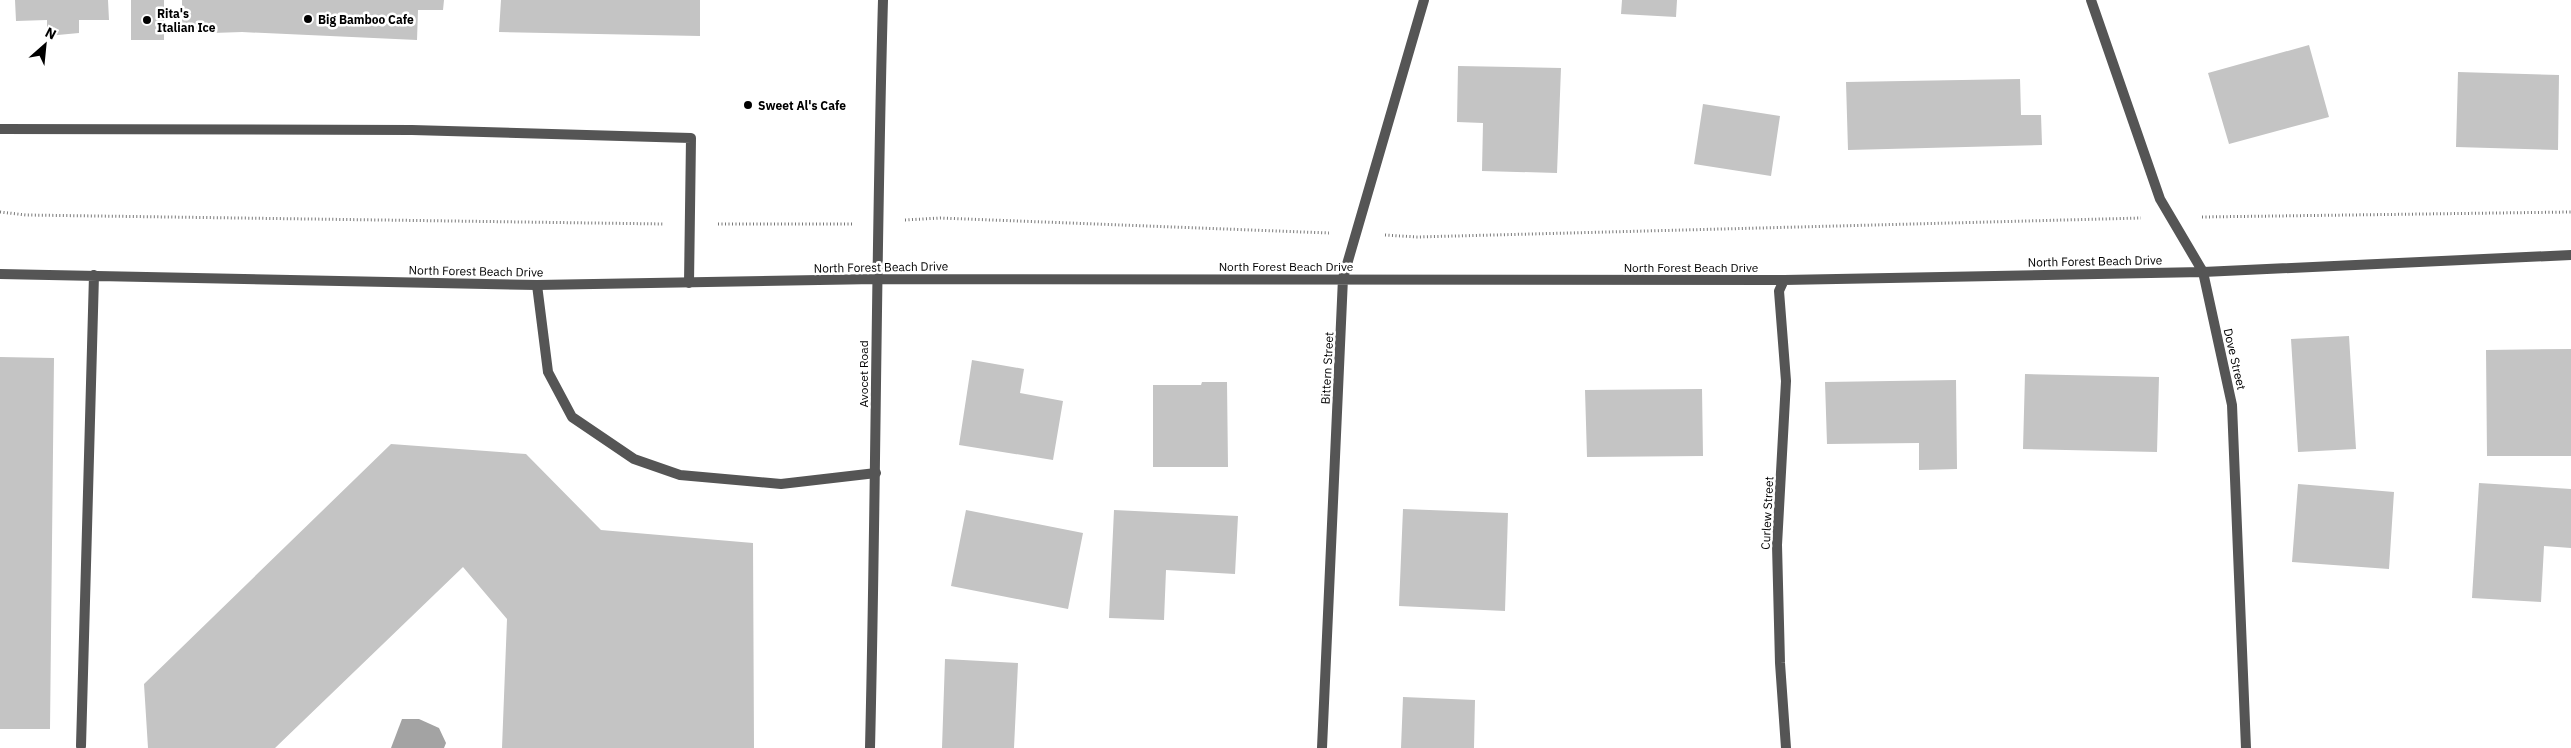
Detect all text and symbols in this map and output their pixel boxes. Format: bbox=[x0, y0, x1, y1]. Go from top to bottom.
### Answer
place label: Rita's Italian Ice bbox=[157, 6, 216, 35]
place label: Big Bamboo Cafe bbox=[318, 12, 414, 27]
marker: Big Bamboo Cafe bbox=[302, 13, 314, 25]
marker: Rita's Italian Ice bbox=[141, 14, 153, 26]
north arrow bbox=[20, 20, 70, 70]
text: N bbox=[42, 23, 60, 44]
place label: Sweet Al's Cafe bbox=[758, 98, 846, 113]
marker: Sweet Al's Cafe bbox=[742, 99, 754, 111]
street label: North Forest Beach Drive bbox=[2028, 252, 2163, 270]
street label: North Forest Beach Drive bbox=[814, 258, 949, 276]
street label: North Forest Beach Drive bbox=[1219, 259, 1354, 274]
street label: North Forest Beach Drive bbox=[1624, 260, 1759, 275]
street label: North Forest Beach Drive bbox=[409, 262, 544, 280]
street label: Dove Street bbox=[2221, 327, 2249, 391]
street label: Bittern Street bbox=[1318, 331, 1336, 405]
street label: Avocet Road bbox=[856, 340, 871, 408]
street label: Curlew Street bbox=[1758, 476, 1776, 550]

